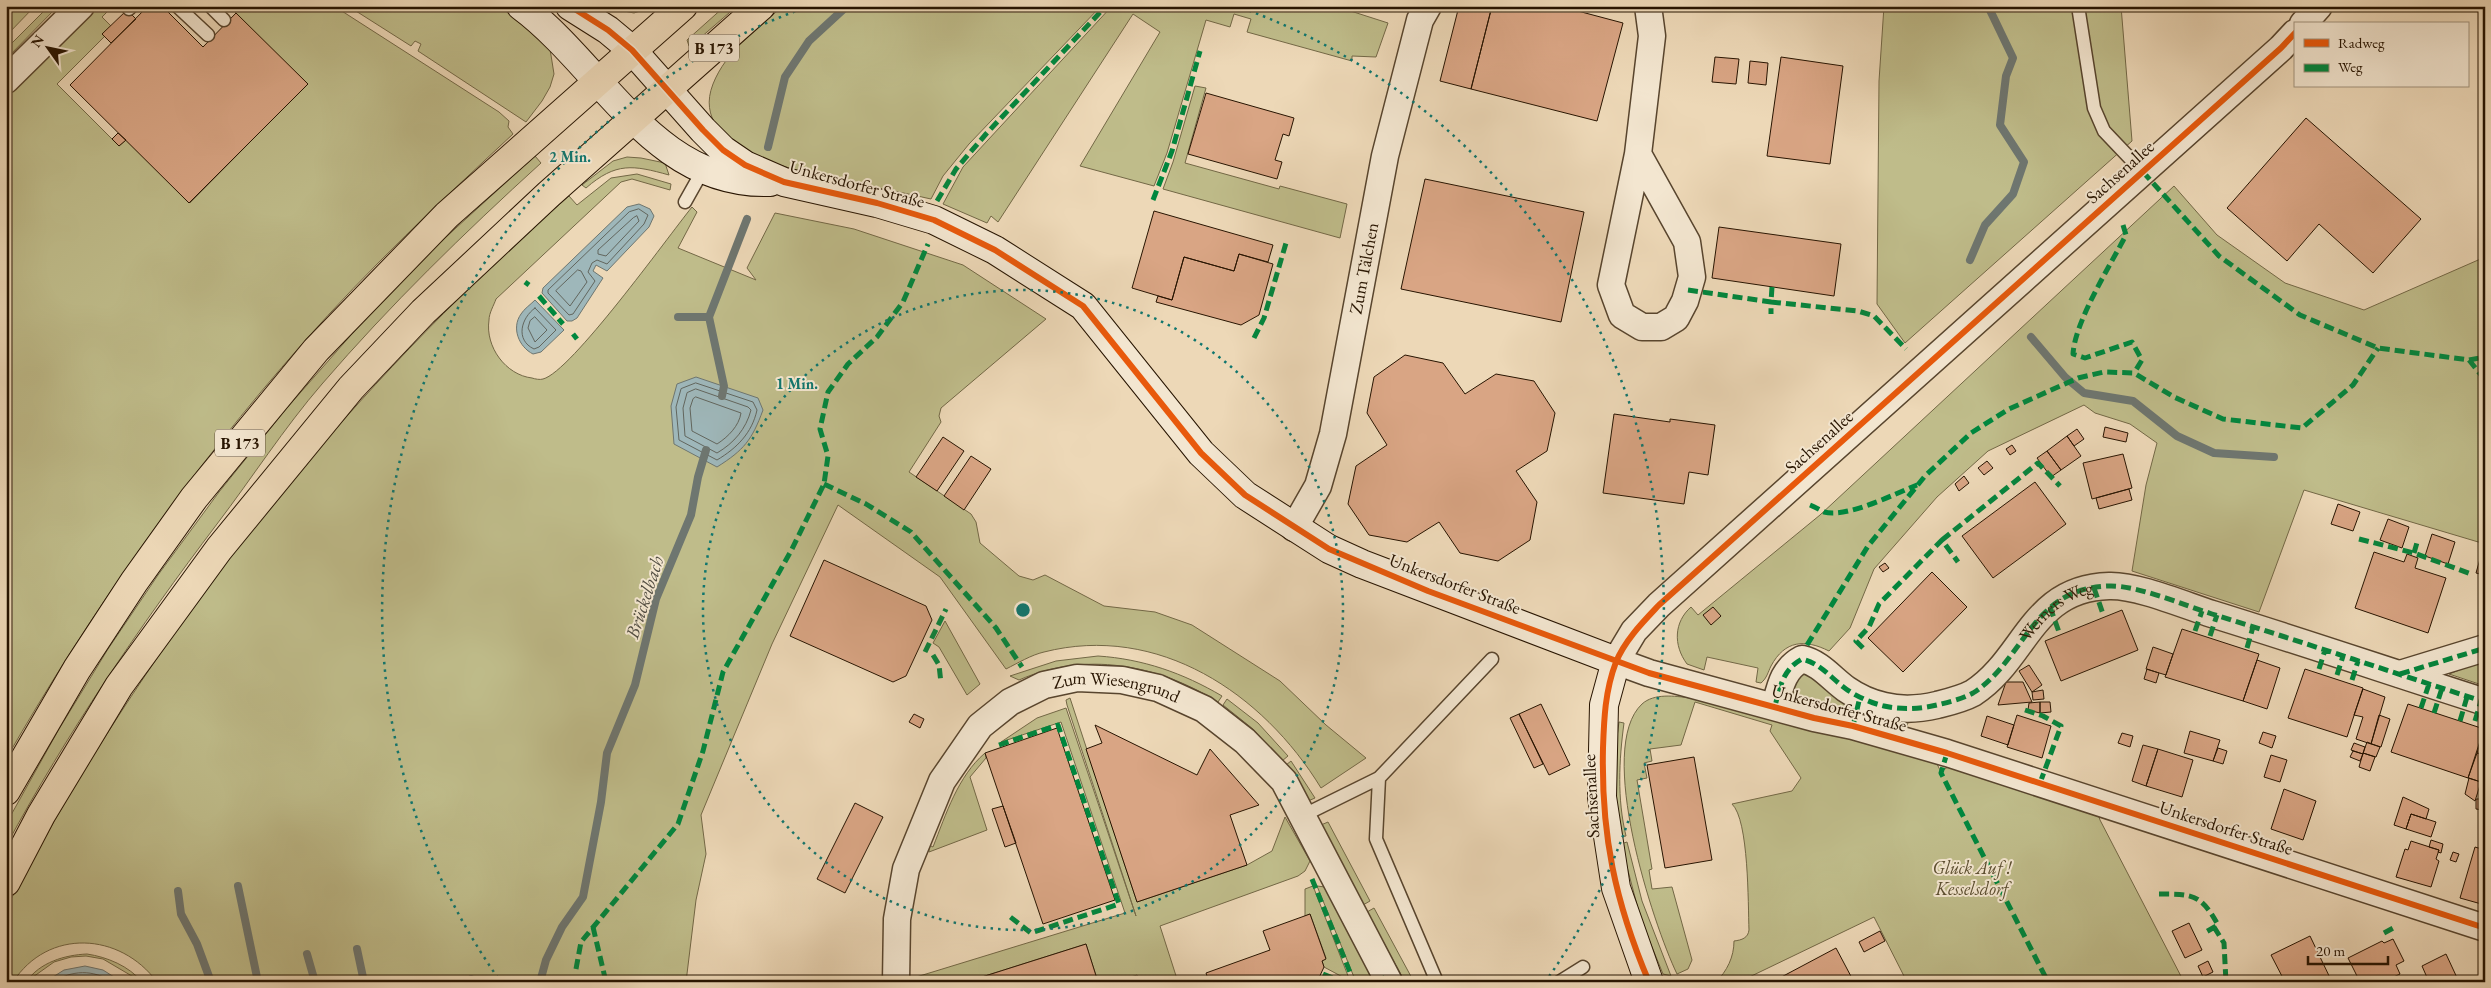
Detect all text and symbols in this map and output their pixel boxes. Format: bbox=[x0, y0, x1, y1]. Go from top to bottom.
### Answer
north arrow bbox=[22, 22, 72, 72]
legend bbox=[2294, 22, 2468, 88]
text: N bbox=[26, 31, 48, 51]
text: Radweg bbox=[2338, 33, 2385, 52]
road number: B 173 bbox=[689, 34, 739, 62]
text: Weg bbox=[2338, 57, 2363, 76]
street label: Sachsenallee bbox=[2081, 135, 2159, 208]
text: 2 Min. bbox=[549, 147, 591, 166]
street label: Unkersdorfer Straße bbox=[787, 154, 927, 213]
street label: Zum Tälchen bbox=[1344, 220, 1383, 316]
text: 1 Min. bbox=[776, 374, 818, 393]
street label: Sachsenallee bbox=[1780, 405, 1858, 478]
road number: B 173 bbox=[215, 429, 265, 456]
street label: Unkersdorfer Straße bbox=[1386, 548, 1524, 619]
water label: Brückelbach bbox=[619, 553, 670, 643]
street label: Werners Weg bbox=[2013, 576, 2095, 645]
centre of rings bbox=[1014, 601, 1032, 619]
street label: Zum Wiesengrund bbox=[1050, 666, 1185, 708]
street label: Unkersdorfer Straße bbox=[1769, 678, 1909, 737]
street label: Sachsenallee bbox=[1577, 753, 1604, 839]
street label: Unkersdorfer Straße bbox=[2156, 795, 2296, 860]
park label: Glück Auf ! Kesselsdorf bbox=[1933, 856, 2013, 901]
scale bar bbox=[2308, 933, 2388, 965]
text: 20 m bbox=[2316, 941, 2345, 960]

